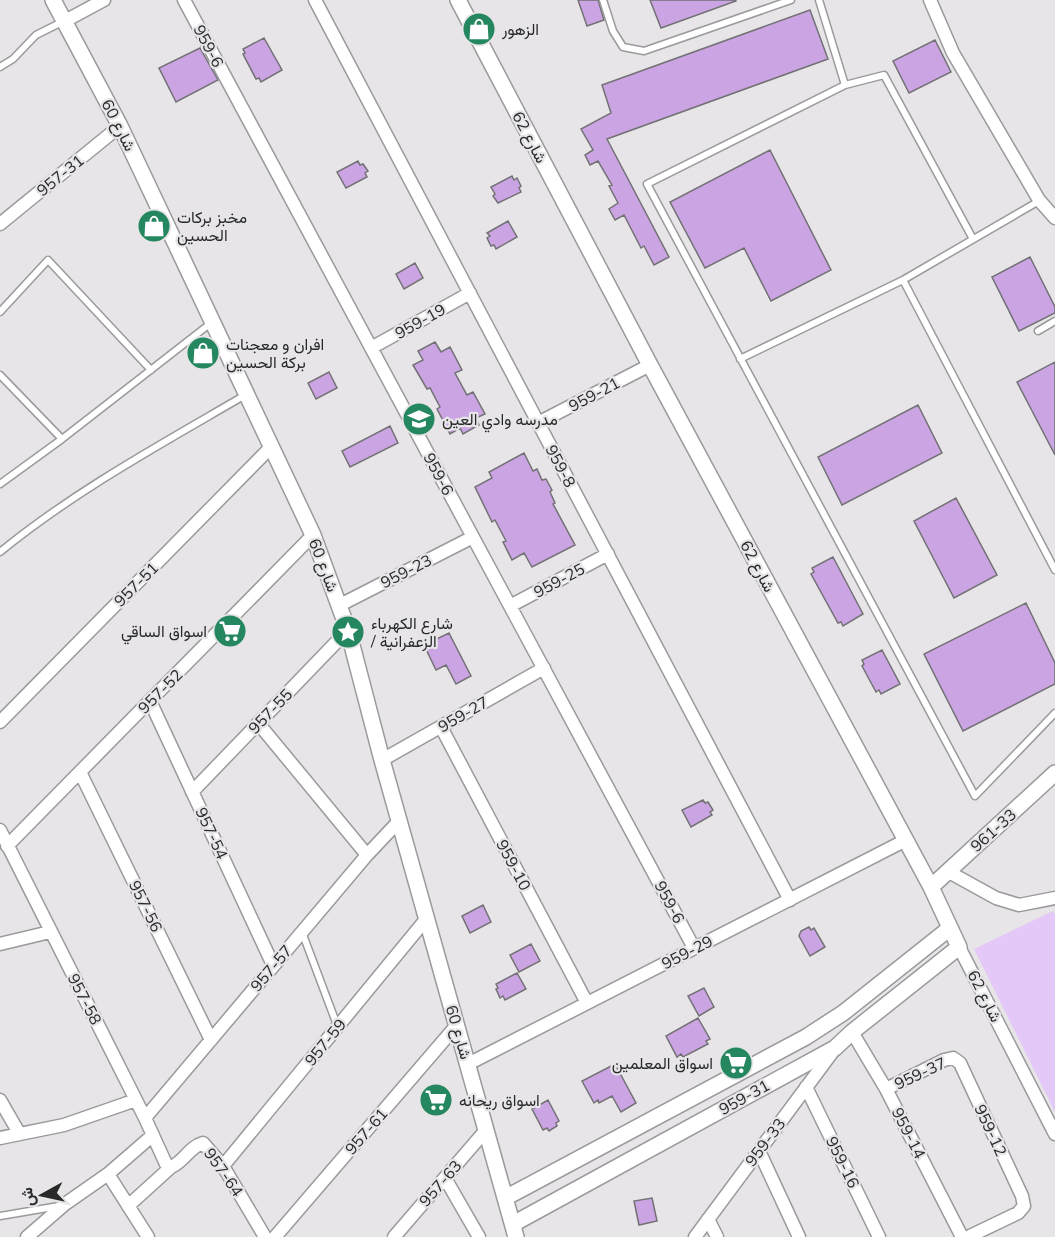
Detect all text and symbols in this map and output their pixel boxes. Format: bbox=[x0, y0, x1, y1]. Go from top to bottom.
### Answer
shop icon: الزهور bbox=[461, 11, 497, 47]
place label: الزهور bbox=[501, 19, 539, 40]
street label: 959-6 bbox=[190, 21, 228, 71]
street label: شارع 60 bbox=[96, 96, 141, 155]
street label: شارع 62 bbox=[506, 108, 552, 167]
street label: 957-31 bbox=[32, 150, 88, 200]
place label: مخبز بركات الحسين bbox=[177, 207, 247, 246]
shop icon: مخبز بركات الحسين bbox=[136, 208, 172, 244]
street label: 959-19 bbox=[391, 299, 449, 343]
place label: افران و معجنات بركة الحسين bbox=[226, 334, 324, 373]
shop icon: افران و معجنات بركة الحسين bbox=[185, 335, 221, 371]
street label: 959-21 bbox=[565, 372, 623, 416]
school or university icon: مدرسه وادي العين bbox=[401, 401, 437, 437]
place label: مدرسه وادي العين bbox=[442, 409, 558, 433]
street label: 959-8 bbox=[542, 441, 580, 491]
street label: 959-6 bbox=[420, 449, 458, 499]
street label: شارع 60 bbox=[303, 535, 343, 595]
street label: شارع 62 bbox=[734, 537, 780, 596]
street label: 959-23 bbox=[377, 550, 435, 592]
street label: 957-51 bbox=[110, 558, 162, 610]
street label: 959-25 bbox=[530, 558, 588, 602]
supermarket icon: اسواق الساقي bbox=[212, 613, 248, 649]
place label: شارع الكهرباء / الزعفرانية bbox=[370, 613, 453, 652]
place icon: شارع الكهرباء / الزعفرانية bbox=[330, 614, 366, 650]
place label: اسواق الساقي bbox=[121, 621, 207, 645]
street label: 957-52 bbox=[134, 665, 186, 717]
street label: 957-55 bbox=[244, 684, 296, 738]
street label: 959-27 bbox=[434, 692, 492, 736]
street label: 957-54 bbox=[191, 804, 233, 862]
street label: 961-33 bbox=[966, 804, 1020, 856]
street label: 959-10 bbox=[492, 836, 536, 894]
street label: 957-56 bbox=[125, 877, 167, 935]
street label: 959-6 bbox=[651, 877, 689, 927]
street label: 959-29 bbox=[658, 931, 716, 973]
street label: 957-57 bbox=[246, 941, 296, 995]
street label: شارع 62 bbox=[962, 967, 1007, 1026]
street label: 957-58 bbox=[64, 970, 106, 1028]
street label: شارع 60 bbox=[440, 1003, 476, 1062]
street label: 957-59 bbox=[300, 1014, 350, 1070]
supermarket icon: اسواق المعلمين bbox=[718, 1045, 754, 1081]
street label: 959-37 bbox=[891, 1052, 949, 1094]
place label: اسواق المعلمين bbox=[612, 1053, 713, 1074]
street label: 959-31 bbox=[715, 1075, 773, 1119]
supermarket icon: اسواق ريحانه bbox=[418, 1082, 454, 1118]
place label: اسواق ريحانه bbox=[459, 1090, 540, 1111]
street label: 959-12 bbox=[970, 1101, 1012, 1159]
street label: 957-61 bbox=[340, 1104, 392, 1158]
street label: 959-14 bbox=[888, 1104, 931, 1162]
street label: 959-33 bbox=[741, 1114, 789, 1170]
street label: 959-16 bbox=[822, 1133, 864, 1191]
street label: 957-64 bbox=[200, 1144, 248, 1201]
street label: 957-63 bbox=[414, 1156, 466, 1210]
north arrow bbox=[12, 1165, 72, 1225]
text: ش bbox=[16, 1186, 38, 1208]

